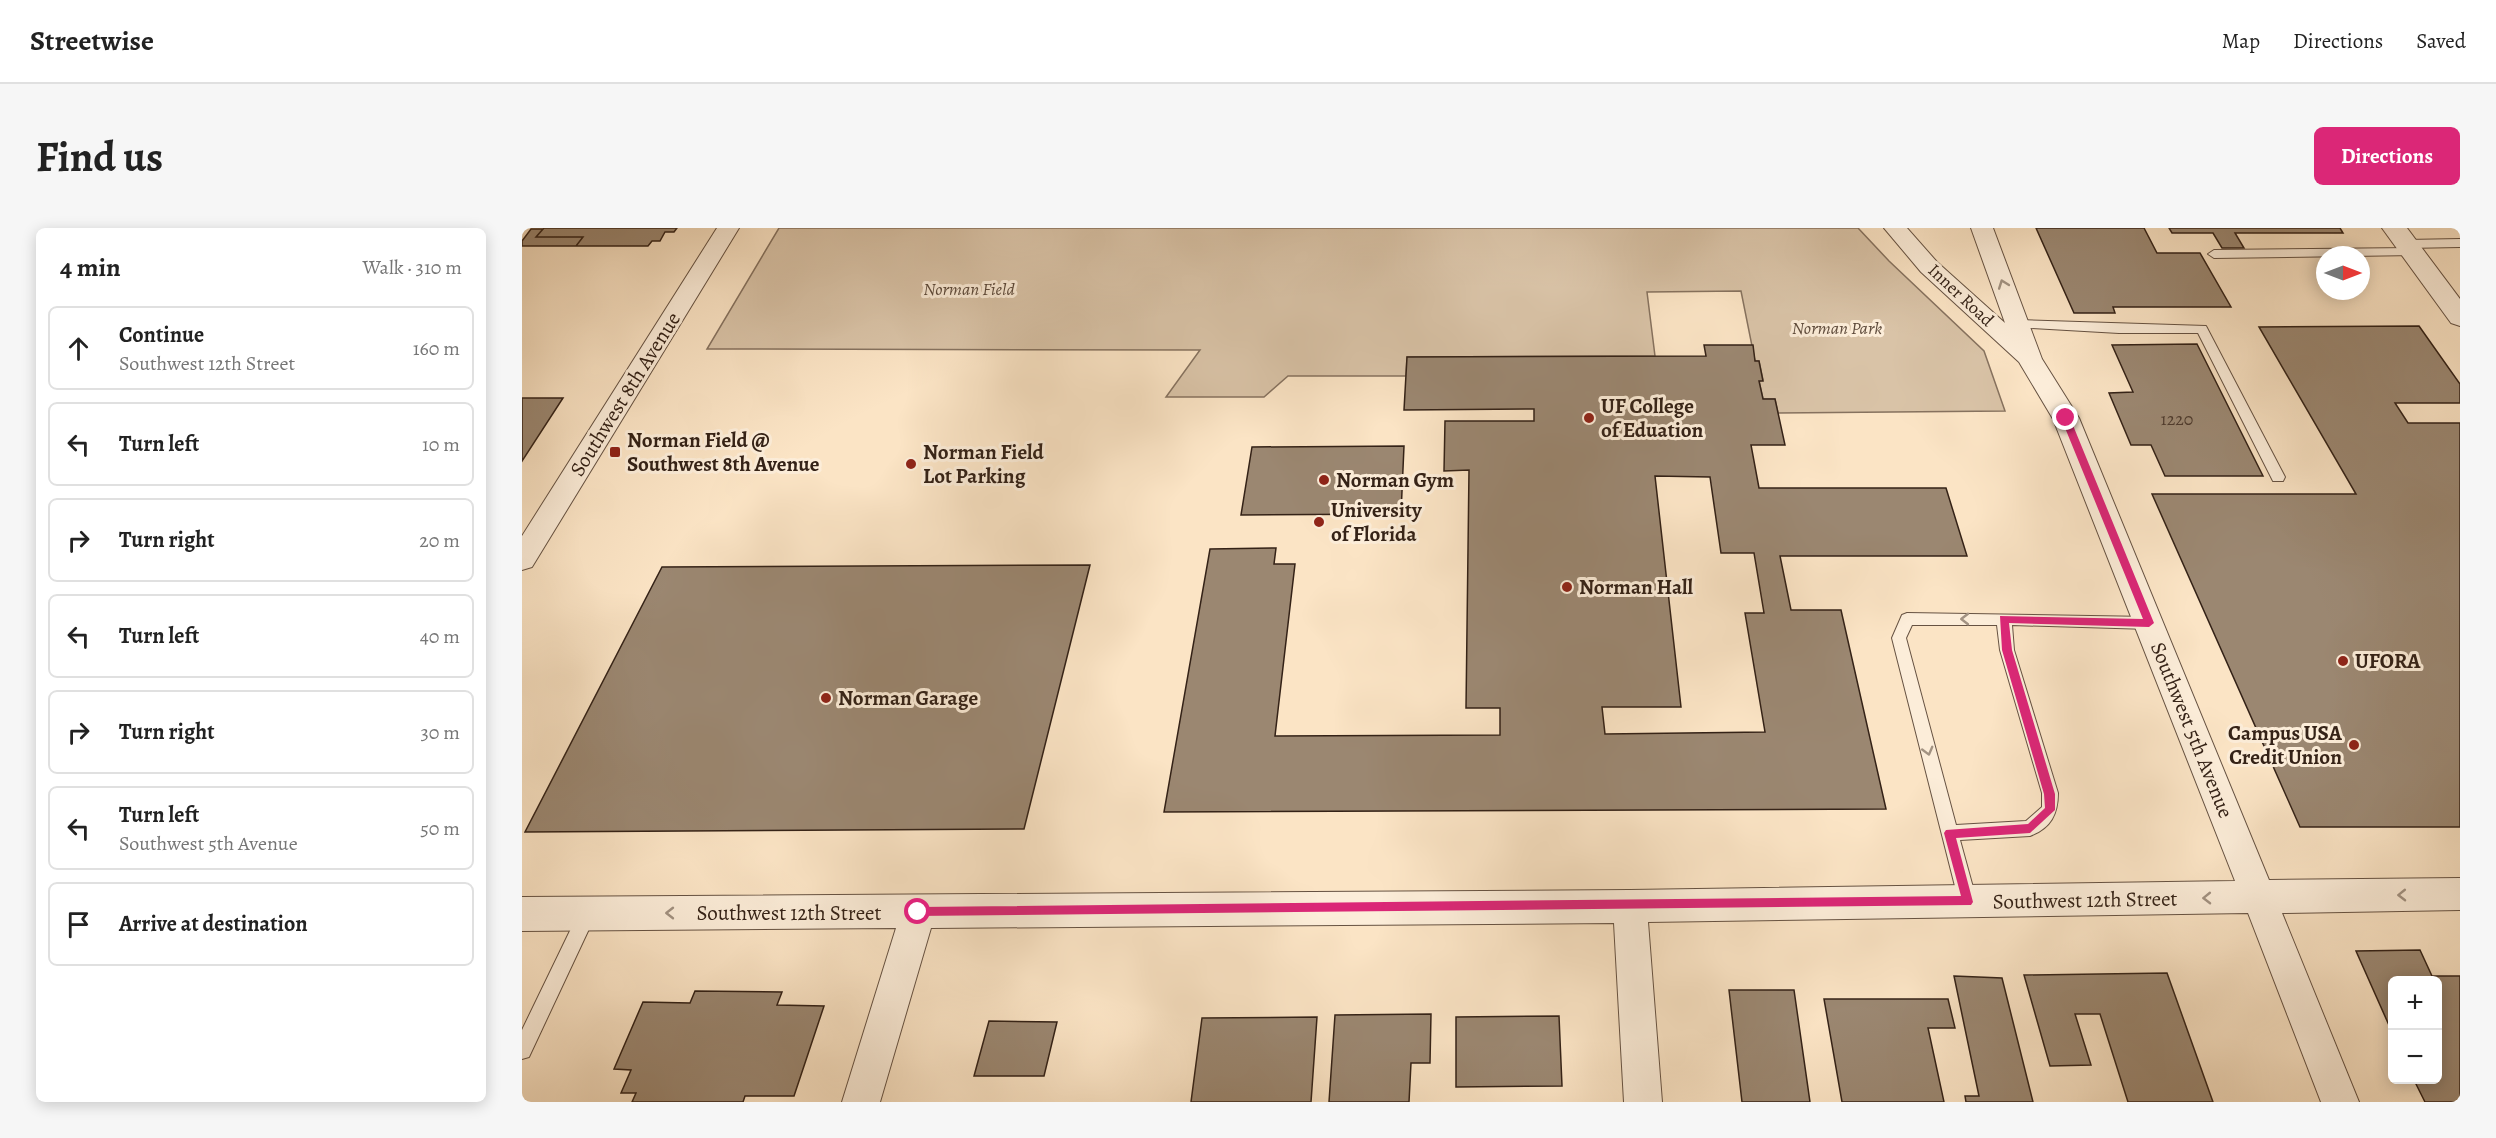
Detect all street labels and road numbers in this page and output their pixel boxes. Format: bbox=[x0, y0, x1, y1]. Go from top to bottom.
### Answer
street label: Inner Road bbox=[1923, 258, 1999, 332]
street label: Southwest 8th Avenue bbox=[563, 307, 687, 481]
street label: Southwest 5th Avenue bbox=[2144, 638, 2240, 822]
street label: Southwest 12th Street bbox=[1992, 884, 2178, 916]
street label: Southwest 12th Street bbox=[697, 899, 881, 927]

